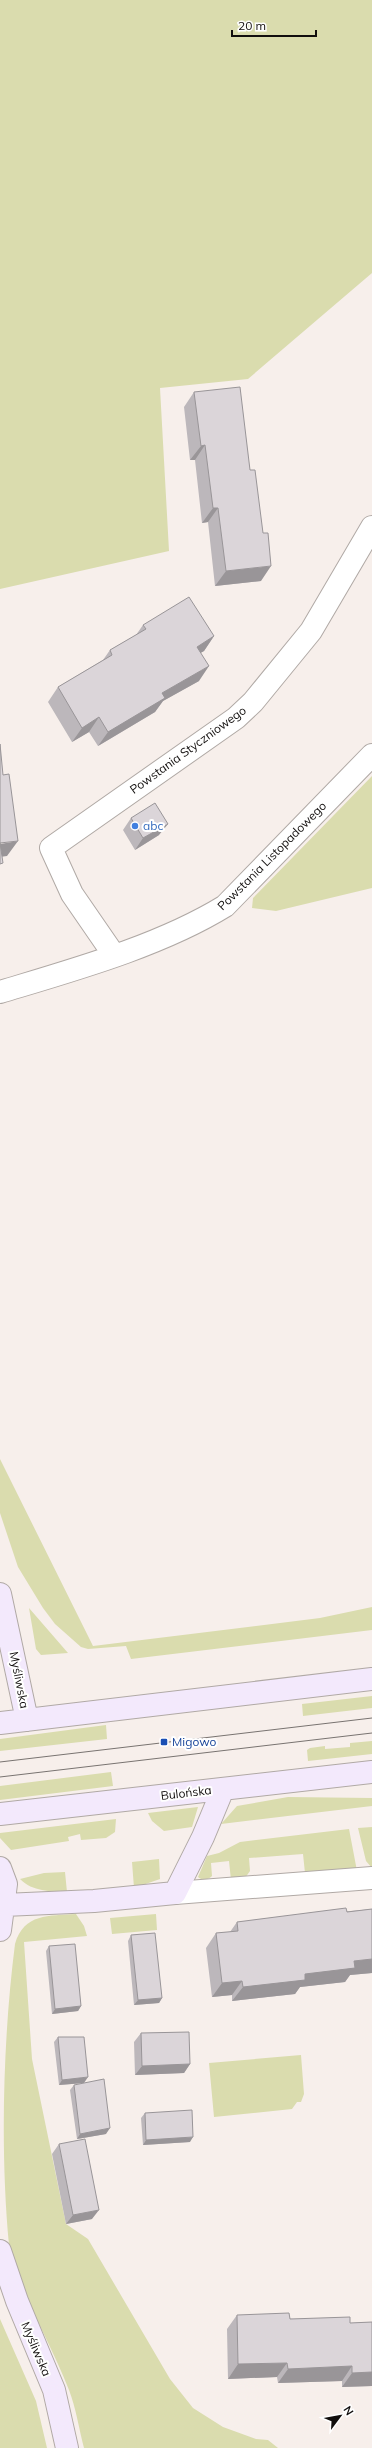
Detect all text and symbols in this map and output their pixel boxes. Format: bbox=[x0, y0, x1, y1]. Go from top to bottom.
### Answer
scale bar bbox=[232, 12, 316, 38]
text: 20 m bbox=[238, 18, 266, 33]
street label: Powstania Styczniowego bbox=[127, 702, 249, 797]
street label: Powstania Listopadowego bbox=[214, 798, 329, 913]
place label: abc bbox=[143, 818, 163, 833]
marker: abc bbox=[130, 821, 140, 831]
street label: Myśliwska bbox=[7, 1650, 32, 1710]
place label: Migowo bbox=[172, 1734, 216, 1749]
marker: Migowo bbox=[159, 1737, 169, 1747]
street label: Bulońska bbox=[160, 1782, 212, 1803]
street label: Myśliwska bbox=[18, 2319, 55, 2378]
north arrow bbox=[320, 2396, 360, 2436]
text: N bbox=[340, 2403, 357, 2418]

